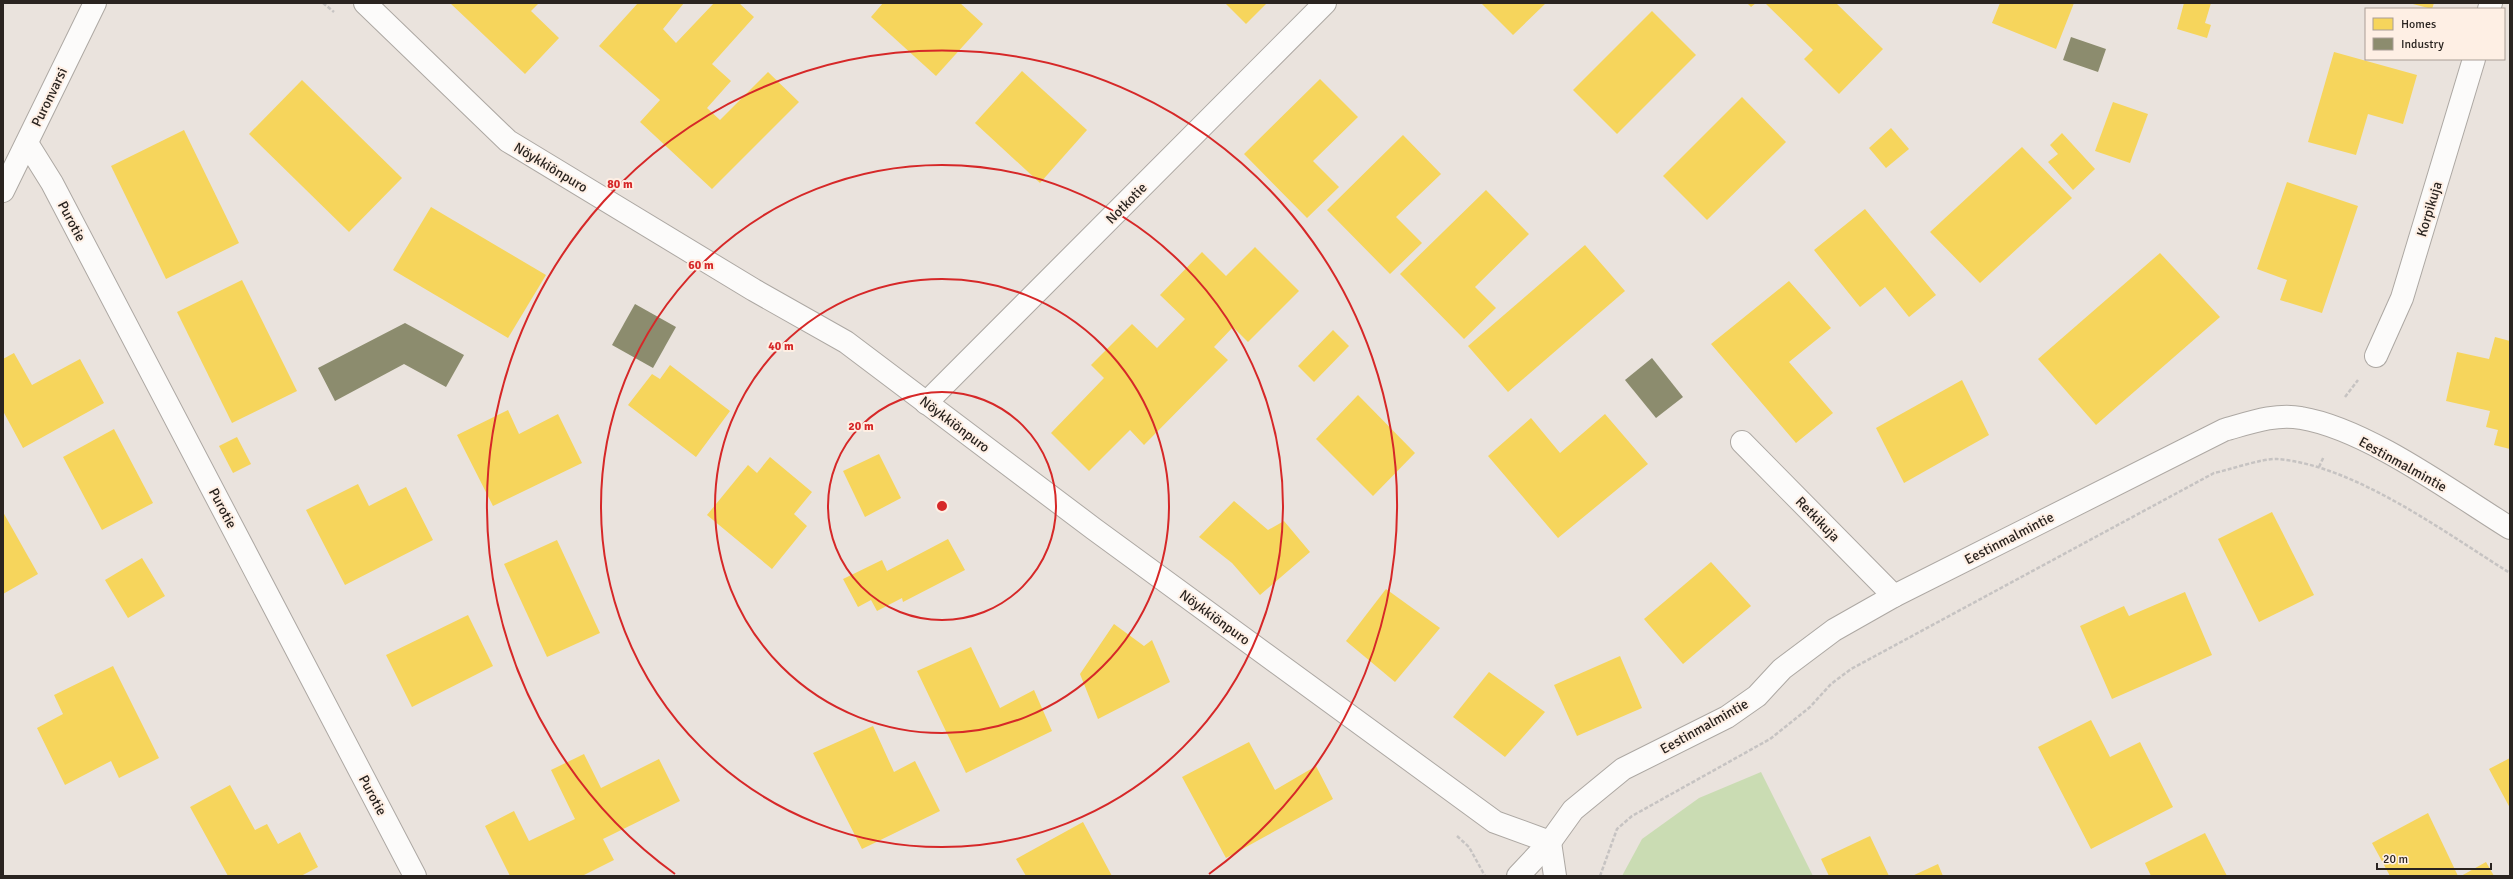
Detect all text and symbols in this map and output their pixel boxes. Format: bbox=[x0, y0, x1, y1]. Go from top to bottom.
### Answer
legend bbox=[2365, 8, 2505, 60]
text: Homes bbox=[2401, 17, 2436, 32]
text: Industry bbox=[2401, 37, 2444, 52]
street label: Puronvarsi bbox=[28, 65, 71, 130]
street label: Nöykkiönpuro bbox=[511, 139, 591, 196]
text: 80 m bbox=[607, 177, 633, 192]
street label: Notkotie bbox=[1102, 179, 1150, 227]
street label: Korpikuja bbox=[2413, 179, 2446, 239]
street label: Purotie bbox=[54, 198, 89, 244]
text: 60 m bbox=[688, 258, 714, 273]
text: 40 m bbox=[768, 339, 794, 354]
street label: Nöykkiönpuro bbox=[916, 393, 993, 456]
text: 20 m bbox=[848, 419, 874, 434]
street label: Eestinmalmintie bbox=[2356, 433, 2450, 496]
street label: Purotie bbox=[205, 485, 240, 531]
street label: Retkikuja bbox=[1792, 493, 1843, 545]
centre of rings bbox=[935, 499, 949, 513]
street label: Eestinmalmintie bbox=[1962, 509, 2057, 568]
street label: Nöykkiönpuro bbox=[1176, 586, 1253, 649]
street label: Eestinmalmintie bbox=[1657, 695, 1751, 758]
street label: Purotie bbox=[355, 772, 390, 818]
scale bar bbox=[2377, 845, 2491, 871]
text: 20 m bbox=[2383, 852, 2408, 867]

